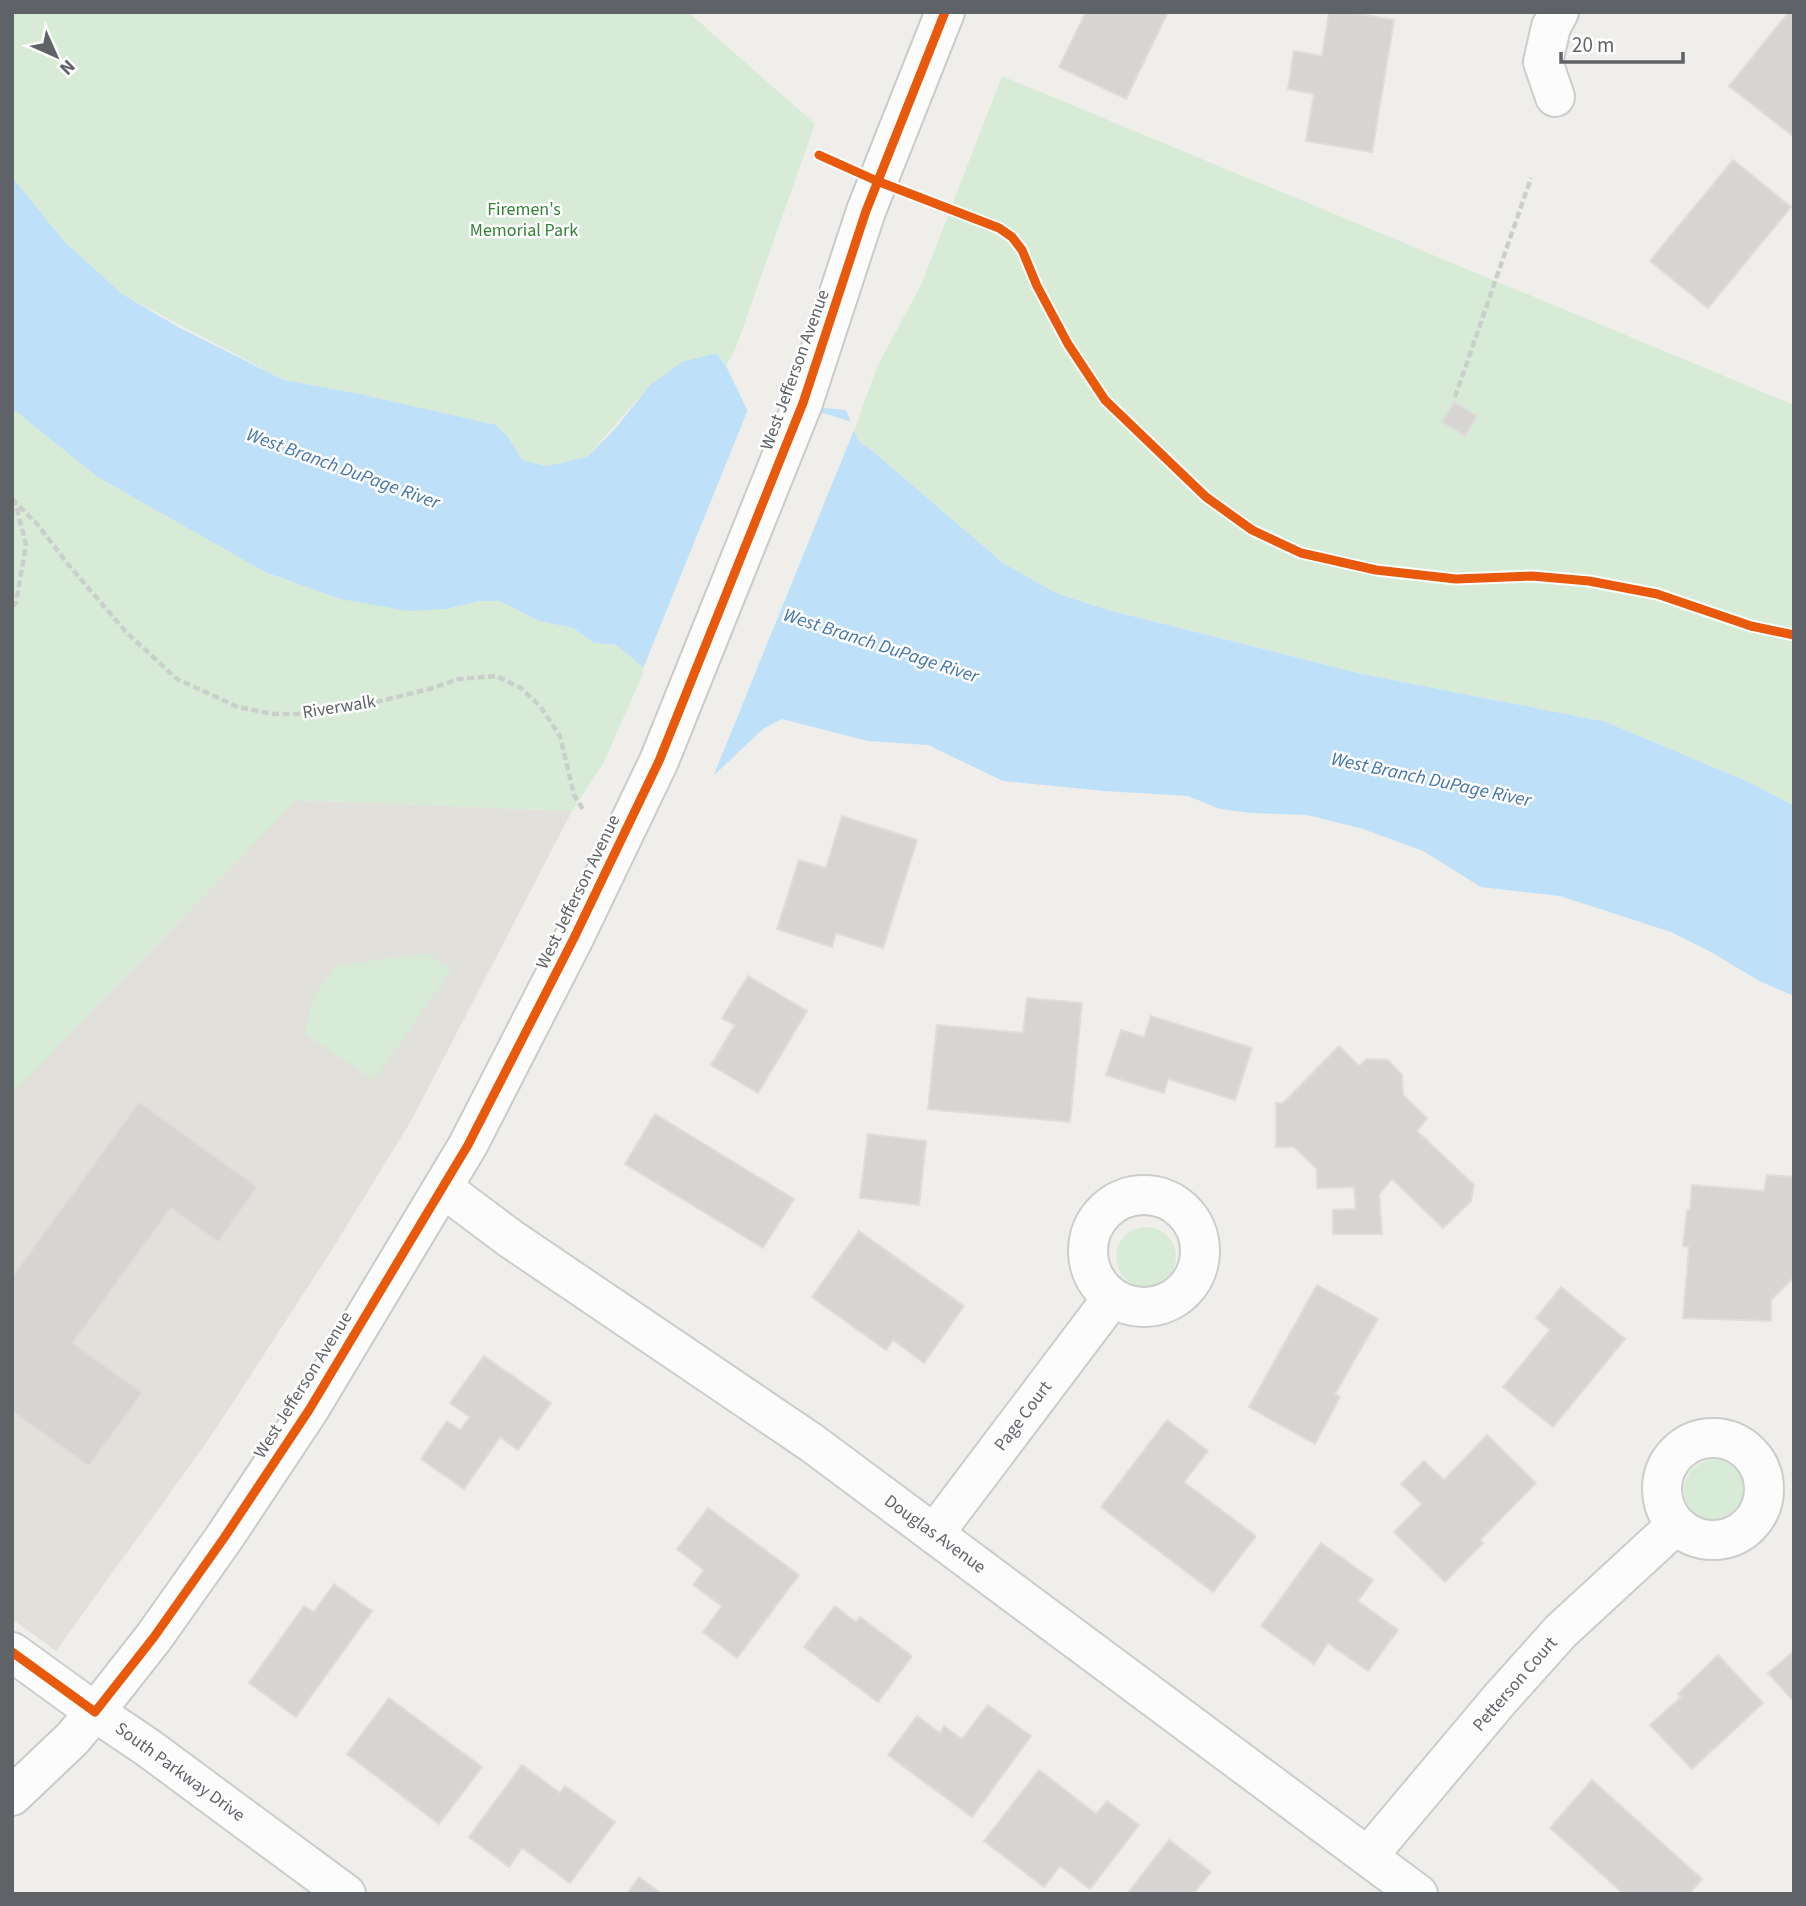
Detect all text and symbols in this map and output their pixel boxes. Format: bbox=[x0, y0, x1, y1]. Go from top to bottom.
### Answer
north arrow bbox=[21, 21, 91, 91]
scale bar bbox=[1561, 21, 1684, 65]
text: 20 m bbox=[1572, 30, 1614, 60]
text: N bbox=[53, 53, 81, 81]
park label: Firemen's Memorial Park bbox=[470, 197, 578, 243]
street label: West Jefferson Avenue bbox=[754, 286, 836, 454]
water label: West Branch DuPage River bbox=[243, 421, 445, 517]
water label: West Branch DuPage River bbox=[780, 602, 984, 691]
street label: Riverwalk bbox=[301, 689, 378, 725]
water label: West Branch DuPage River bbox=[1328, 746, 1535, 815]
street label: West Jefferson Avenue bbox=[530, 811, 626, 973]
street label: West Jefferson Avenue bbox=[248, 1307, 358, 1463]
street label: Page Court bbox=[988, 1376, 1058, 1456]
street label: Douglas Avenue bbox=[879, 1489, 991, 1579]
street label: Petterson Court bbox=[1467, 1631, 1563, 1737]
street label: South Parkway Drive bbox=[110, 1716, 250, 1828]

